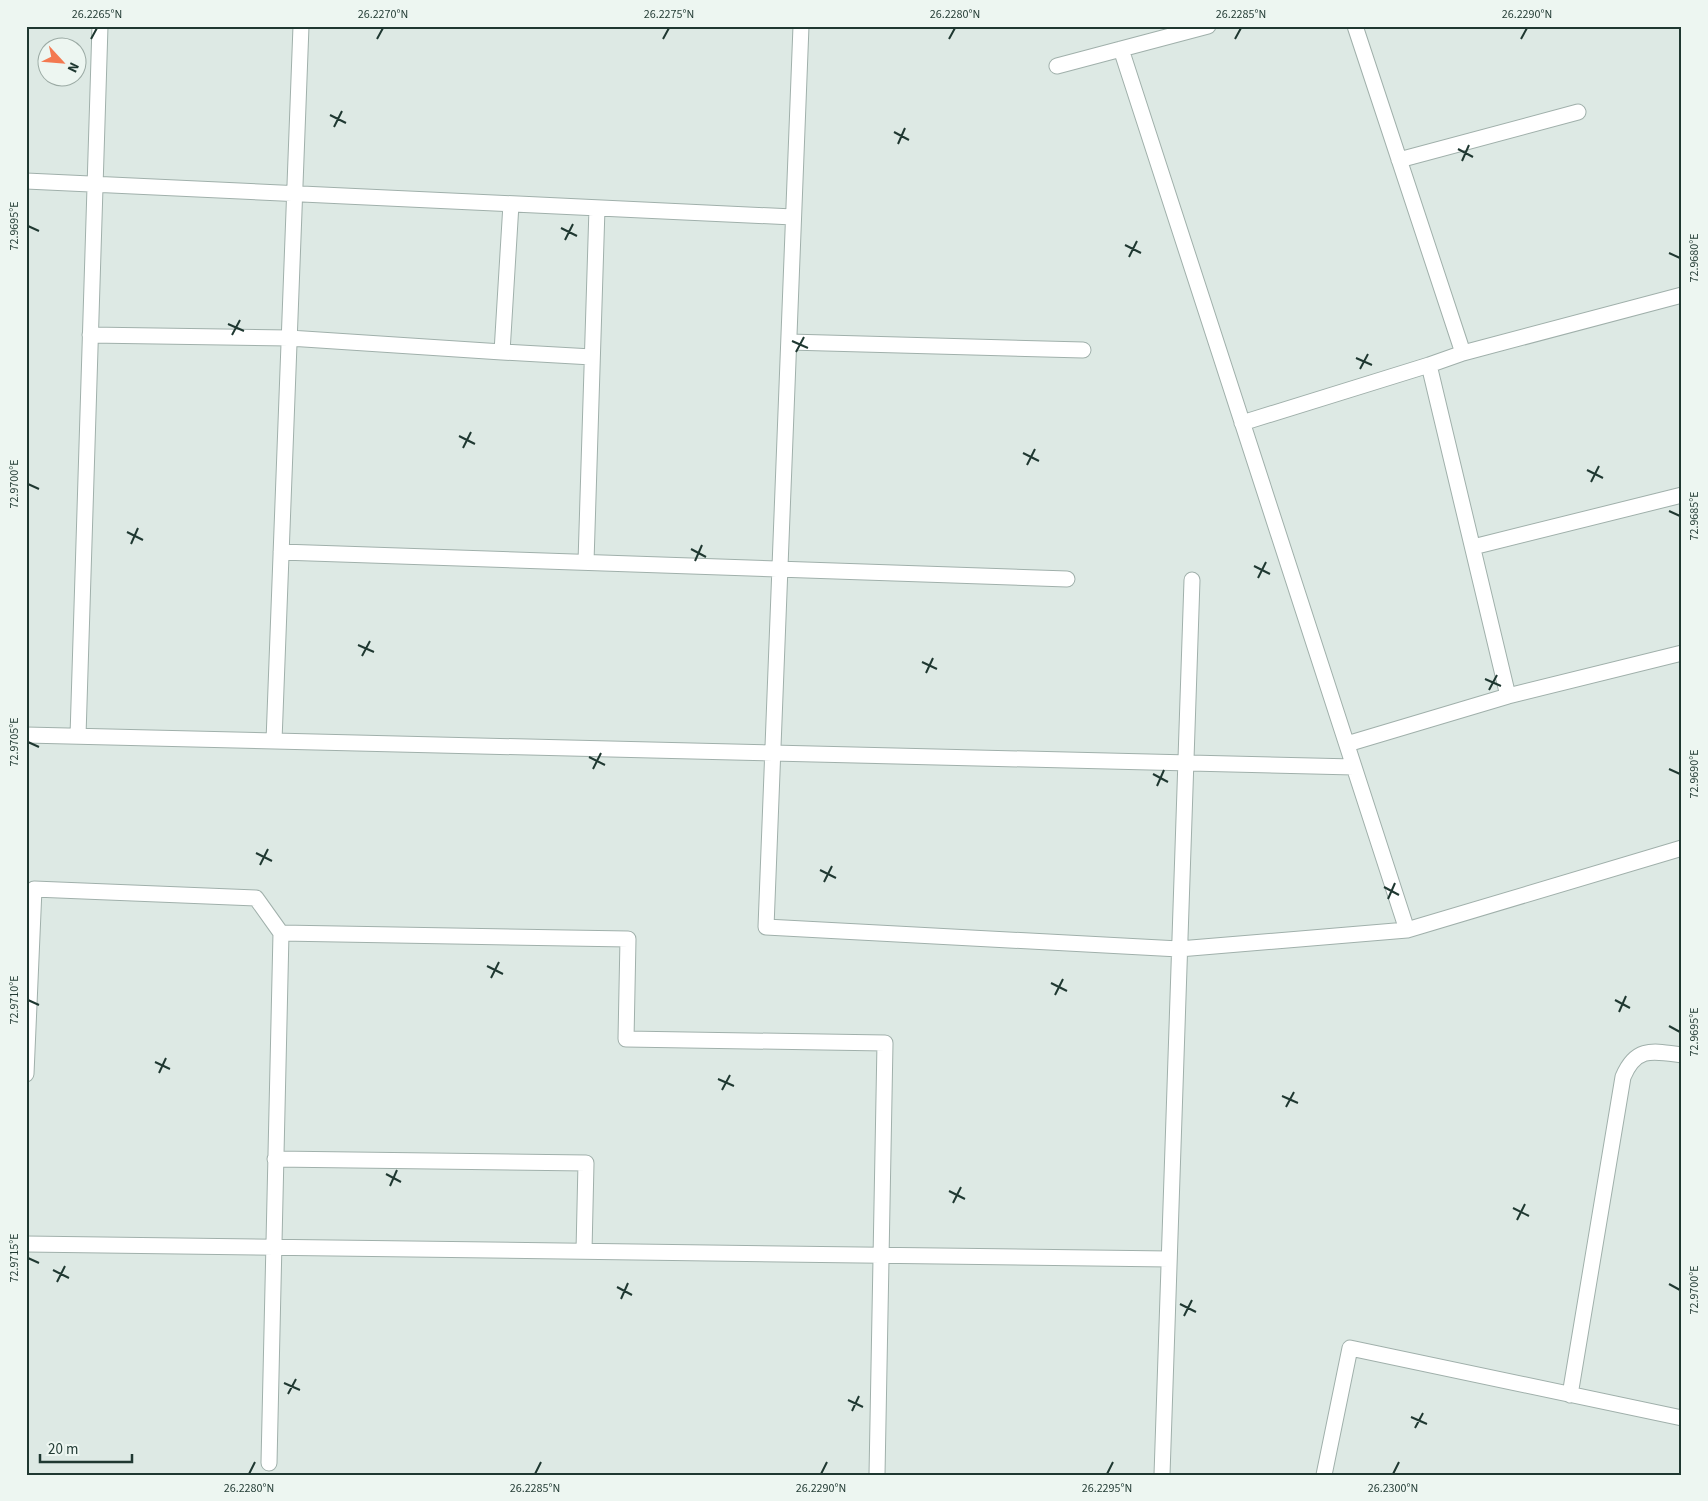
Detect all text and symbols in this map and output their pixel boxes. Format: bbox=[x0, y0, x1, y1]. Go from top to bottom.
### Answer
text: 26.2265°N bbox=[72, 6, 122, 23]
text: 26.2270°N bbox=[358, 6, 408, 23]
text: 26.2275°N bbox=[644, 6, 694, 23]
text: 26.2280°N bbox=[930, 6, 980, 23]
text: 26.2285°N bbox=[1216, 6, 1266, 23]
text: 26.2290°N bbox=[1502, 6, 1552, 23]
north arrow bbox=[38, 38, 88, 88]
text: N bbox=[62, 59, 84, 76]
text: 72.9695°E bbox=[6, 201, 23, 251]
text: 72.9680°E bbox=[1686, 233, 1703, 283]
text: 72.9700°E bbox=[6, 459, 23, 509]
text: 72.9685°E bbox=[1686, 491, 1703, 541]
text: 72.9705°E bbox=[6, 717, 23, 767]
text: 72.9690°E bbox=[1686, 749, 1703, 799]
text: 72.9710°E bbox=[6, 975, 23, 1025]
text: 72.9695°E bbox=[1686, 1007, 1703, 1057]
text: 72.9715°E bbox=[6, 1233, 23, 1283]
text: 72.9700°E bbox=[1686, 1265, 1703, 1315]
scale bar bbox=[40, 1431, 132, 1463]
text: 20 m bbox=[48, 1439, 78, 1460]
text: 26.2280°N bbox=[224, 1480, 274, 1497]
text: 26.2285°N bbox=[510, 1480, 560, 1497]
text: 26.2290°N bbox=[796, 1480, 846, 1497]
text: 26.2295°N bbox=[1082, 1480, 1132, 1497]
text: 26.2300°N bbox=[1368, 1480, 1418, 1497]

